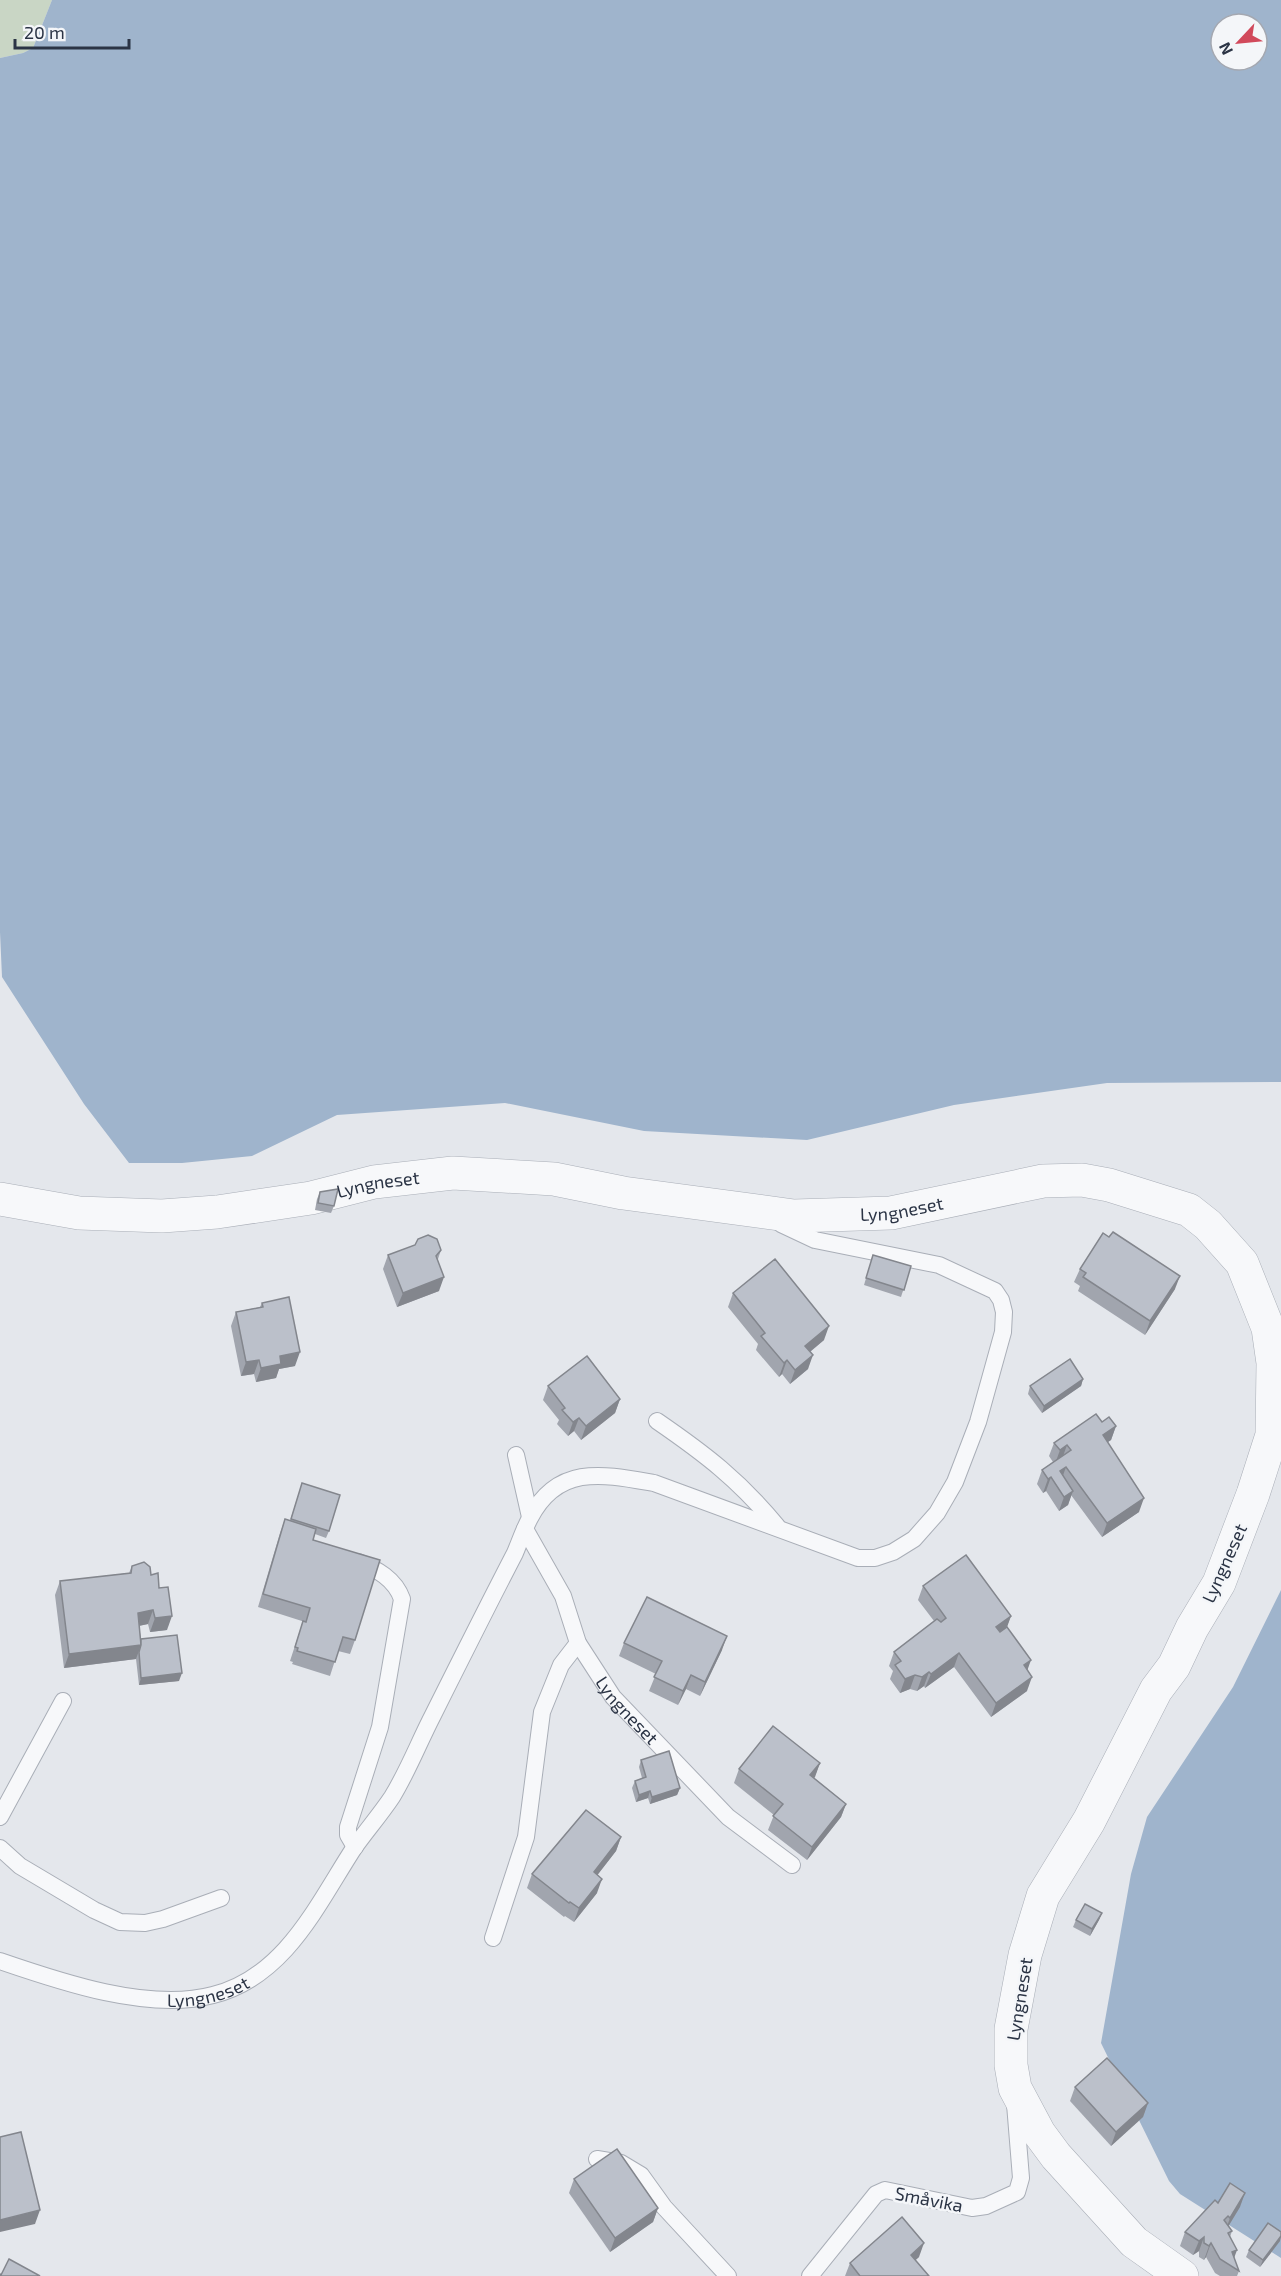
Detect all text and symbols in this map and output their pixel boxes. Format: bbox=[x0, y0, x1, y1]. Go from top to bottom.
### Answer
scale bar bbox=[15, 12, 129, 50]
north arrow bbox=[1209, 12, 1269, 72]
text: 20 m bbox=[24, 21, 65, 43]
text: N bbox=[1214, 39, 1236, 58]
street label: Lyngneset bbox=[334, 1166, 421, 1202]
street label: Lyngneset bbox=[860, 1191, 945, 1225]
street label: Lyngneset bbox=[1197, 1520, 1251, 1606]
street label: Lyngneset bbox=[591, 1672, 663, 1749]
street label: Lyngneset bbox=[1002, 1956, 1036, 2042]
street label: Lyngneset bbox=[167, 1971, 253, 2011]
street label: Småvika bbox=[893, 2182, 965, 2216]

